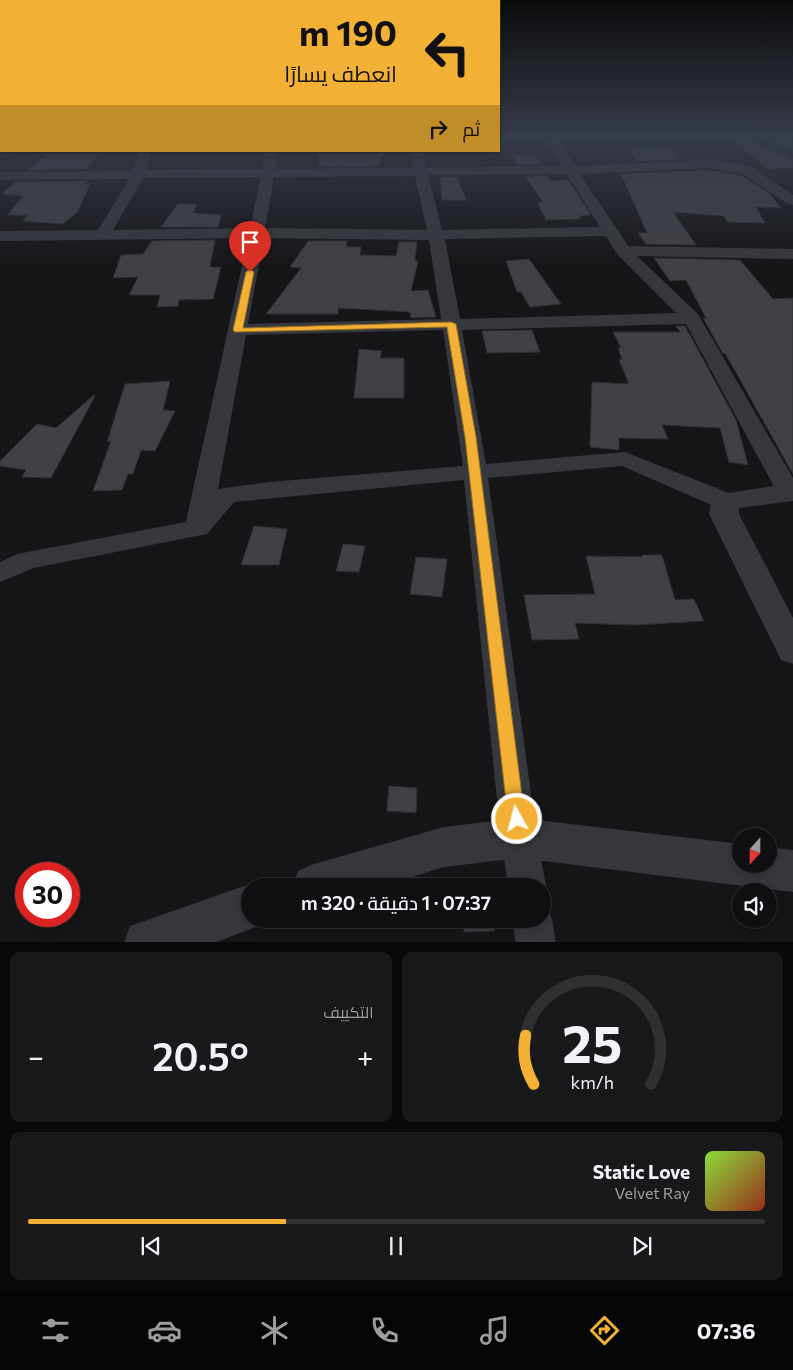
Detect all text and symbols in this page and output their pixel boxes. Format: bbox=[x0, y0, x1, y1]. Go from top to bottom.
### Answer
text: 190 m bbox=[299, 10, 397, 53]
icon: left bbox=[415, 20, 480, 85]
text: انعطف يسارًا bbox=[284, 60, 397, 87]
icon: right bbox=[424, 115, 452, 143]
text: ثم bbox=[462, 117, 480, 140]
pin bbox=[229, 221, 271, 272]
icon: arrive bbox=[236, 228, 264, 256]
position arrow bbox=[490, 792, 542, 844]
north arrow bbox=[732, 828, 778, 872]
map controls bbox=[732, 828, 777, 928]
speed limit sign: 30 bbox=[15, 862, 80, 927]
button: sound bbox=[732, 883, 777, 928]
text: 07:37 · 1 دقيقة · 320 m bbox=[301, 891, 491, 914]
text: التكييف bbox=[323, 1002, 374, 1021]
text: 25 bbox=[562, 1010, 622, 1074]
text: 20.5° bbox=[152, 1032, 249, 1079]
text: − bbox=[28, 1039, 44, 1073]
text: + bbox=[357, 1039, 374, 1073]
text: km/h bbox=[571, 1071, 614, 1093]
text: Static Love bbox=[593, 1160, 690, 1183]
text: Velvet Ray bbox=[615, 1183, 690, 1202]
icon: previous bbox=[137, 1232, 165, 1260]
icon: pause bbox=[382, 1232, 410, 1260]
icon: next bbox=[628, 1232, 656, 1260]
icon: filters bbox=[38, 1313, 73, 1348]
icon: car bbox=[147, 1313, 182, 1348]
icon: climate bbox=[257, 1313, 292, 1348]
icon: phone bbox=[367, 1313, 402, 1348]
icon: music bbox=[477, 1313, 512, 1348]
icon: directions bbox=[587, 1313, 622, 1348]
text: 07:36 bbox=[697, 1317, 756, 1344]

